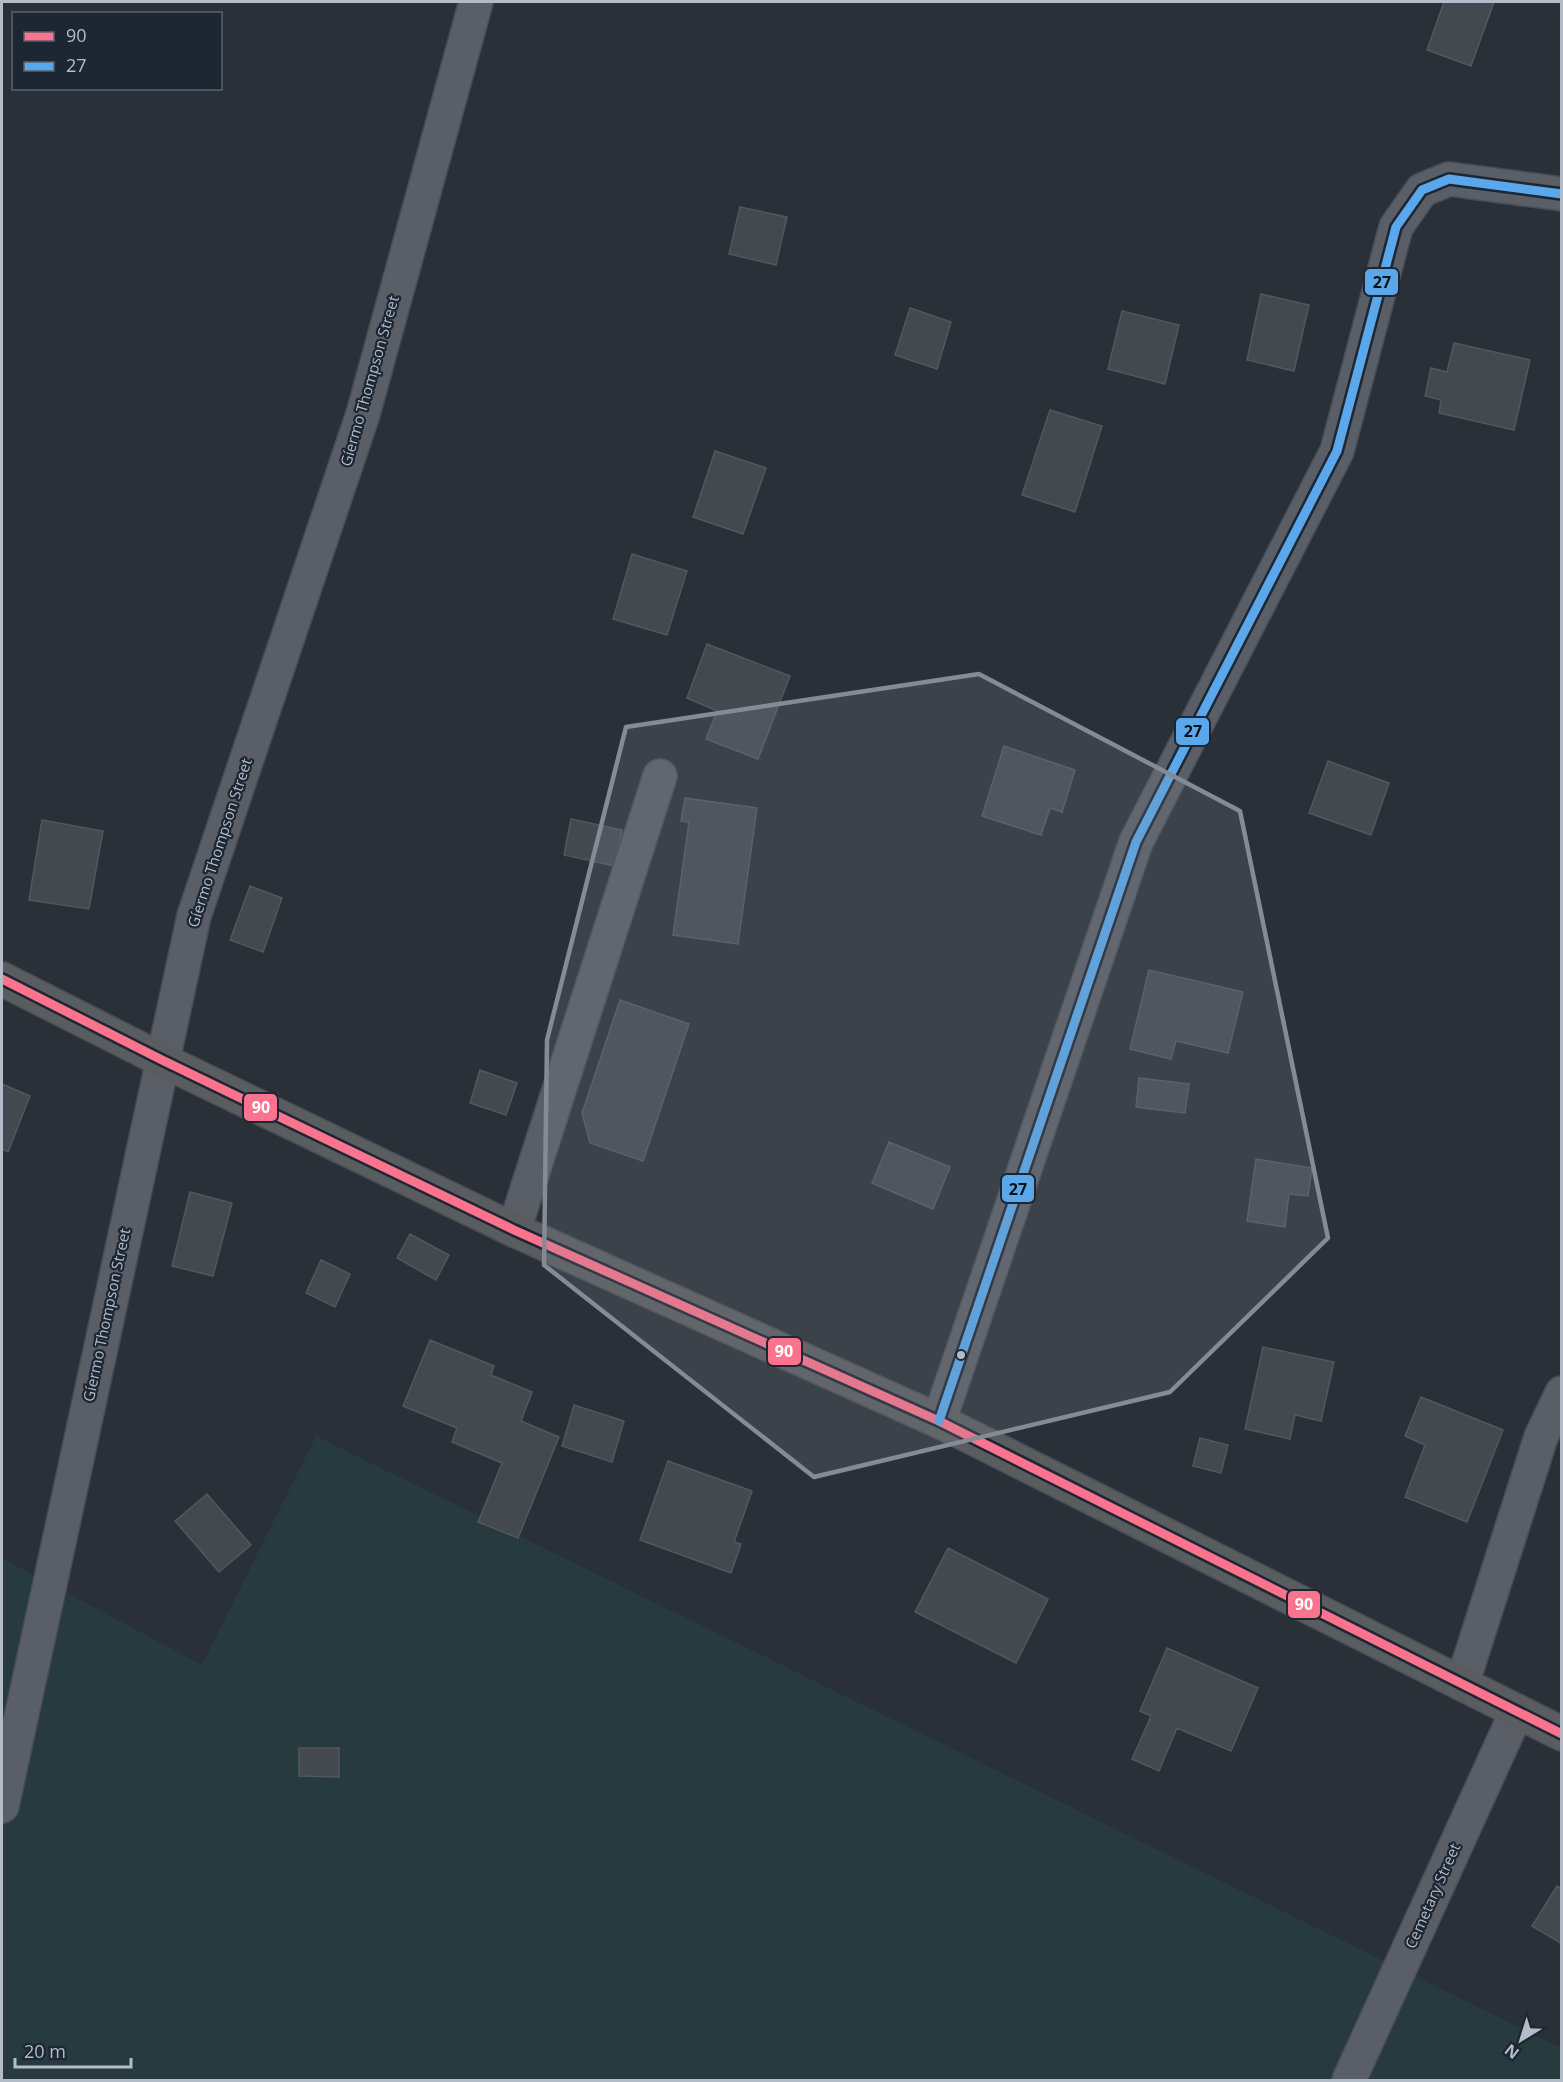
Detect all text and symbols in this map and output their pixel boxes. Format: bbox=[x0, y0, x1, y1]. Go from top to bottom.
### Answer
legend bbox=[12, 12, 222, 90]
text: 90 bbox=[66, 23, 87, 47]
text: 27 bbox=[66, 53, 87, 77]
line badge: 27 bbox=[1364, 268, 1399, 296]
text: 27 bbox=[1373, 271, 1391, 293]
street label: Gíermo Thompson Street bbox=[335, 293, 403, 468]
line badge: 27 bbox=[1175, 717, 1210, 746]
text: 27 bbox=[1184, 720, 1202, 742]
street label: Gíermo Thompson Street bbox=[182, 756, 256, 930]
line badge: 90 bbox=[243, 1093, 278, 1122]
text: 90 bbox=[252, 1096, 270, 1118]
line badge: 27 bbox=[1001, 1174, 1035, 1203]
text: 27 bbox=[1009, 1178, 1027, 1200]
street label: Gíermo Thompson Street bbox=[78, 1226, 134, 1403]
line badge: 90 bbox=[767, 1337, 802, 1366]
text: 90 bbox=[775, 1340, 793, 1362]
unlabelled marker bbox=[955, 1349, 967, 1361]
line badge: 90 bbox=[1287, 1590, 1321, 1619]
text: 90 bbox=[1295, 1593, 1313, 1615]
street label: Cemetary Street bbox=[1400, 1840, 1464, 1951]
north arrow bbox=[1491, 2010, 1551, 2070]
scale bar bbox=[15, 2031, 130, 2069]
text: 20 m bbox=[24, 2039, 66, 2063]
text: N bbox=[1500, 2039, 1524, 2064]

